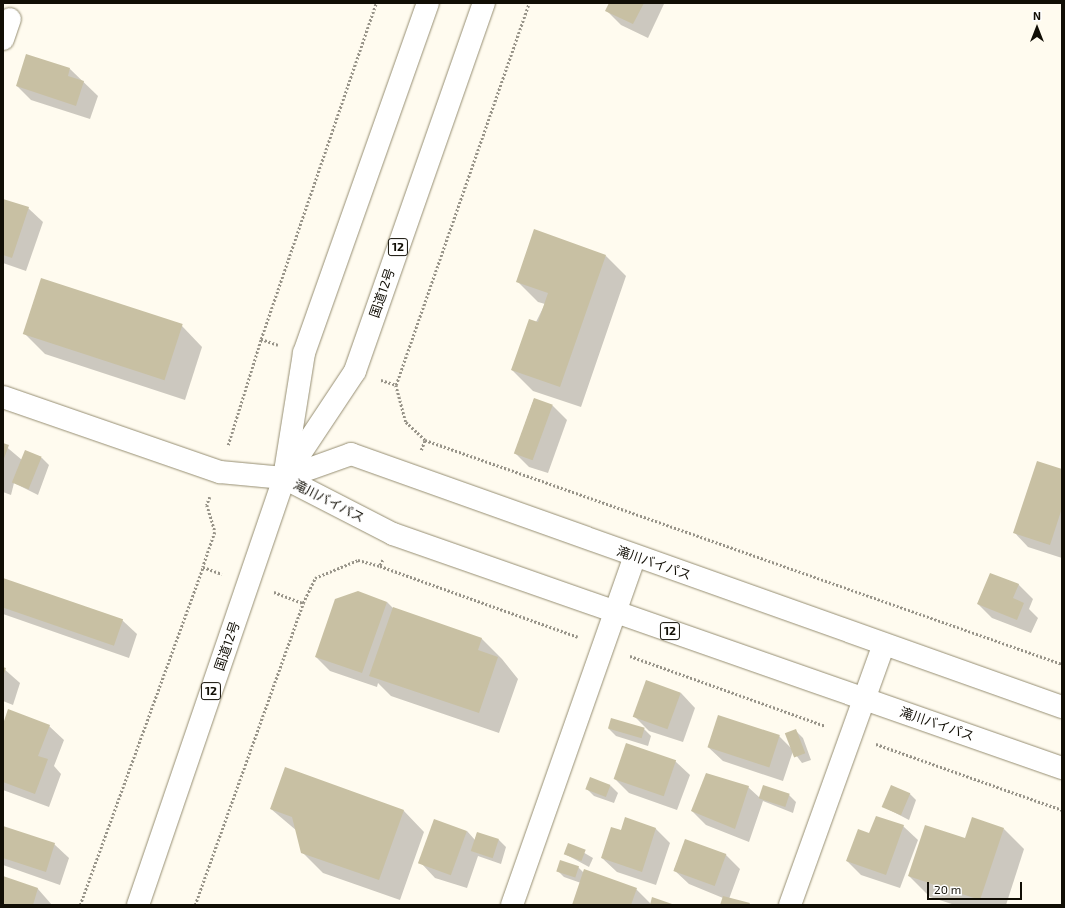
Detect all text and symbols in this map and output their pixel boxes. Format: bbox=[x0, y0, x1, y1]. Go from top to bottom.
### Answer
north arrow bbox=[1017, 8, 1057, 48]
text: N bbox=[1033, 9, 1041, 22]
road number: 12 bbox=[387, 237, 409, 257]
street label: 国道12号 bbox=[366, 266, 398, 320]
street label: 滝川バイパス bbox=[291, 476, 367, 526]
street label: 滝川バイパス bbox=[615, 543, 693, 583]
street label: 国道12号 bbox=[211, 619, 243, 673]
road number: 12 bbox=[659, 621, 681, 641]
road number: 12 bbox=[200, 681, 222, 701]
street label: 滝川バイパス bbox=[898, 704, 976, 744]
scale bar bbox=[929, 874, 1024, 900]
text: 20 m bbox=[934, 882, 961, 896]

